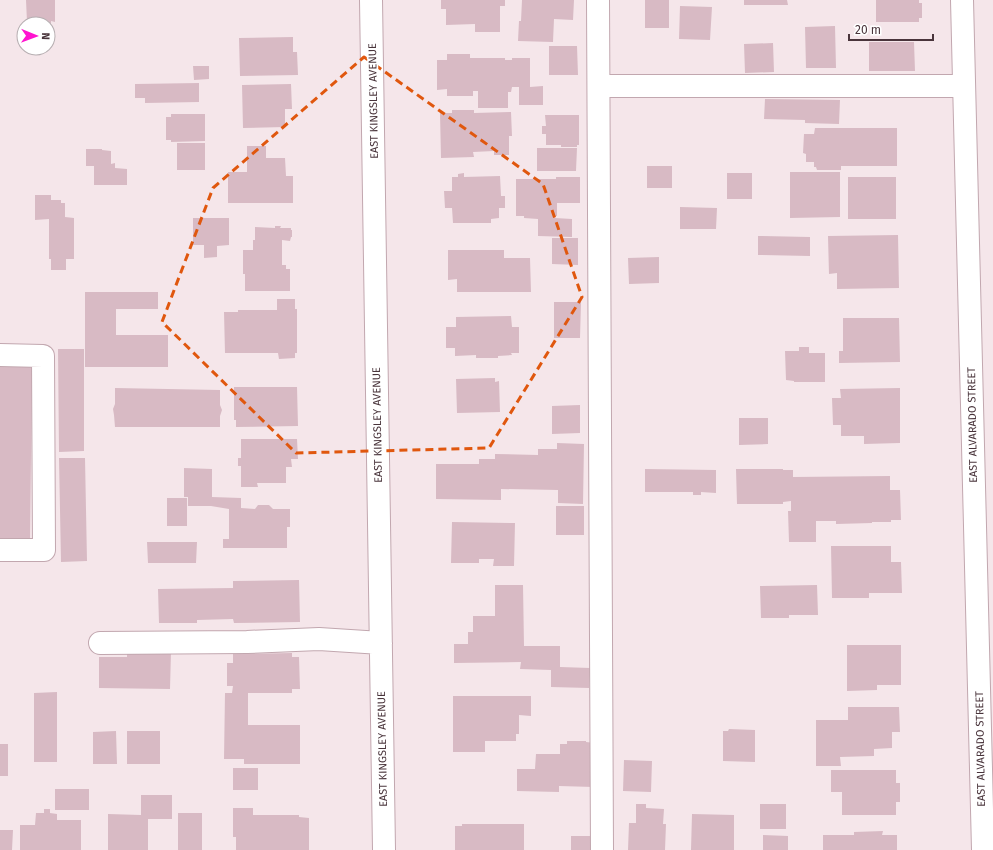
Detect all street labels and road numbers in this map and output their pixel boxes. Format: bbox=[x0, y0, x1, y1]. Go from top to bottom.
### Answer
street label: EAST KINGSLEY AVENUE bbox=[366, 43, 381, 159]
street label: EAST KINGSLEY AVENUE bbox=[370, 367, 385, 483]
street label: EAST ALVARADO STREET bbox=[965, 367, 980, 483]
street label: EAST KINGSLEY AVENUE bbox=[375, 691, 390, 807]
street label: EAST ALVARADO STREET bbox=[973, 691, 988, 807]

